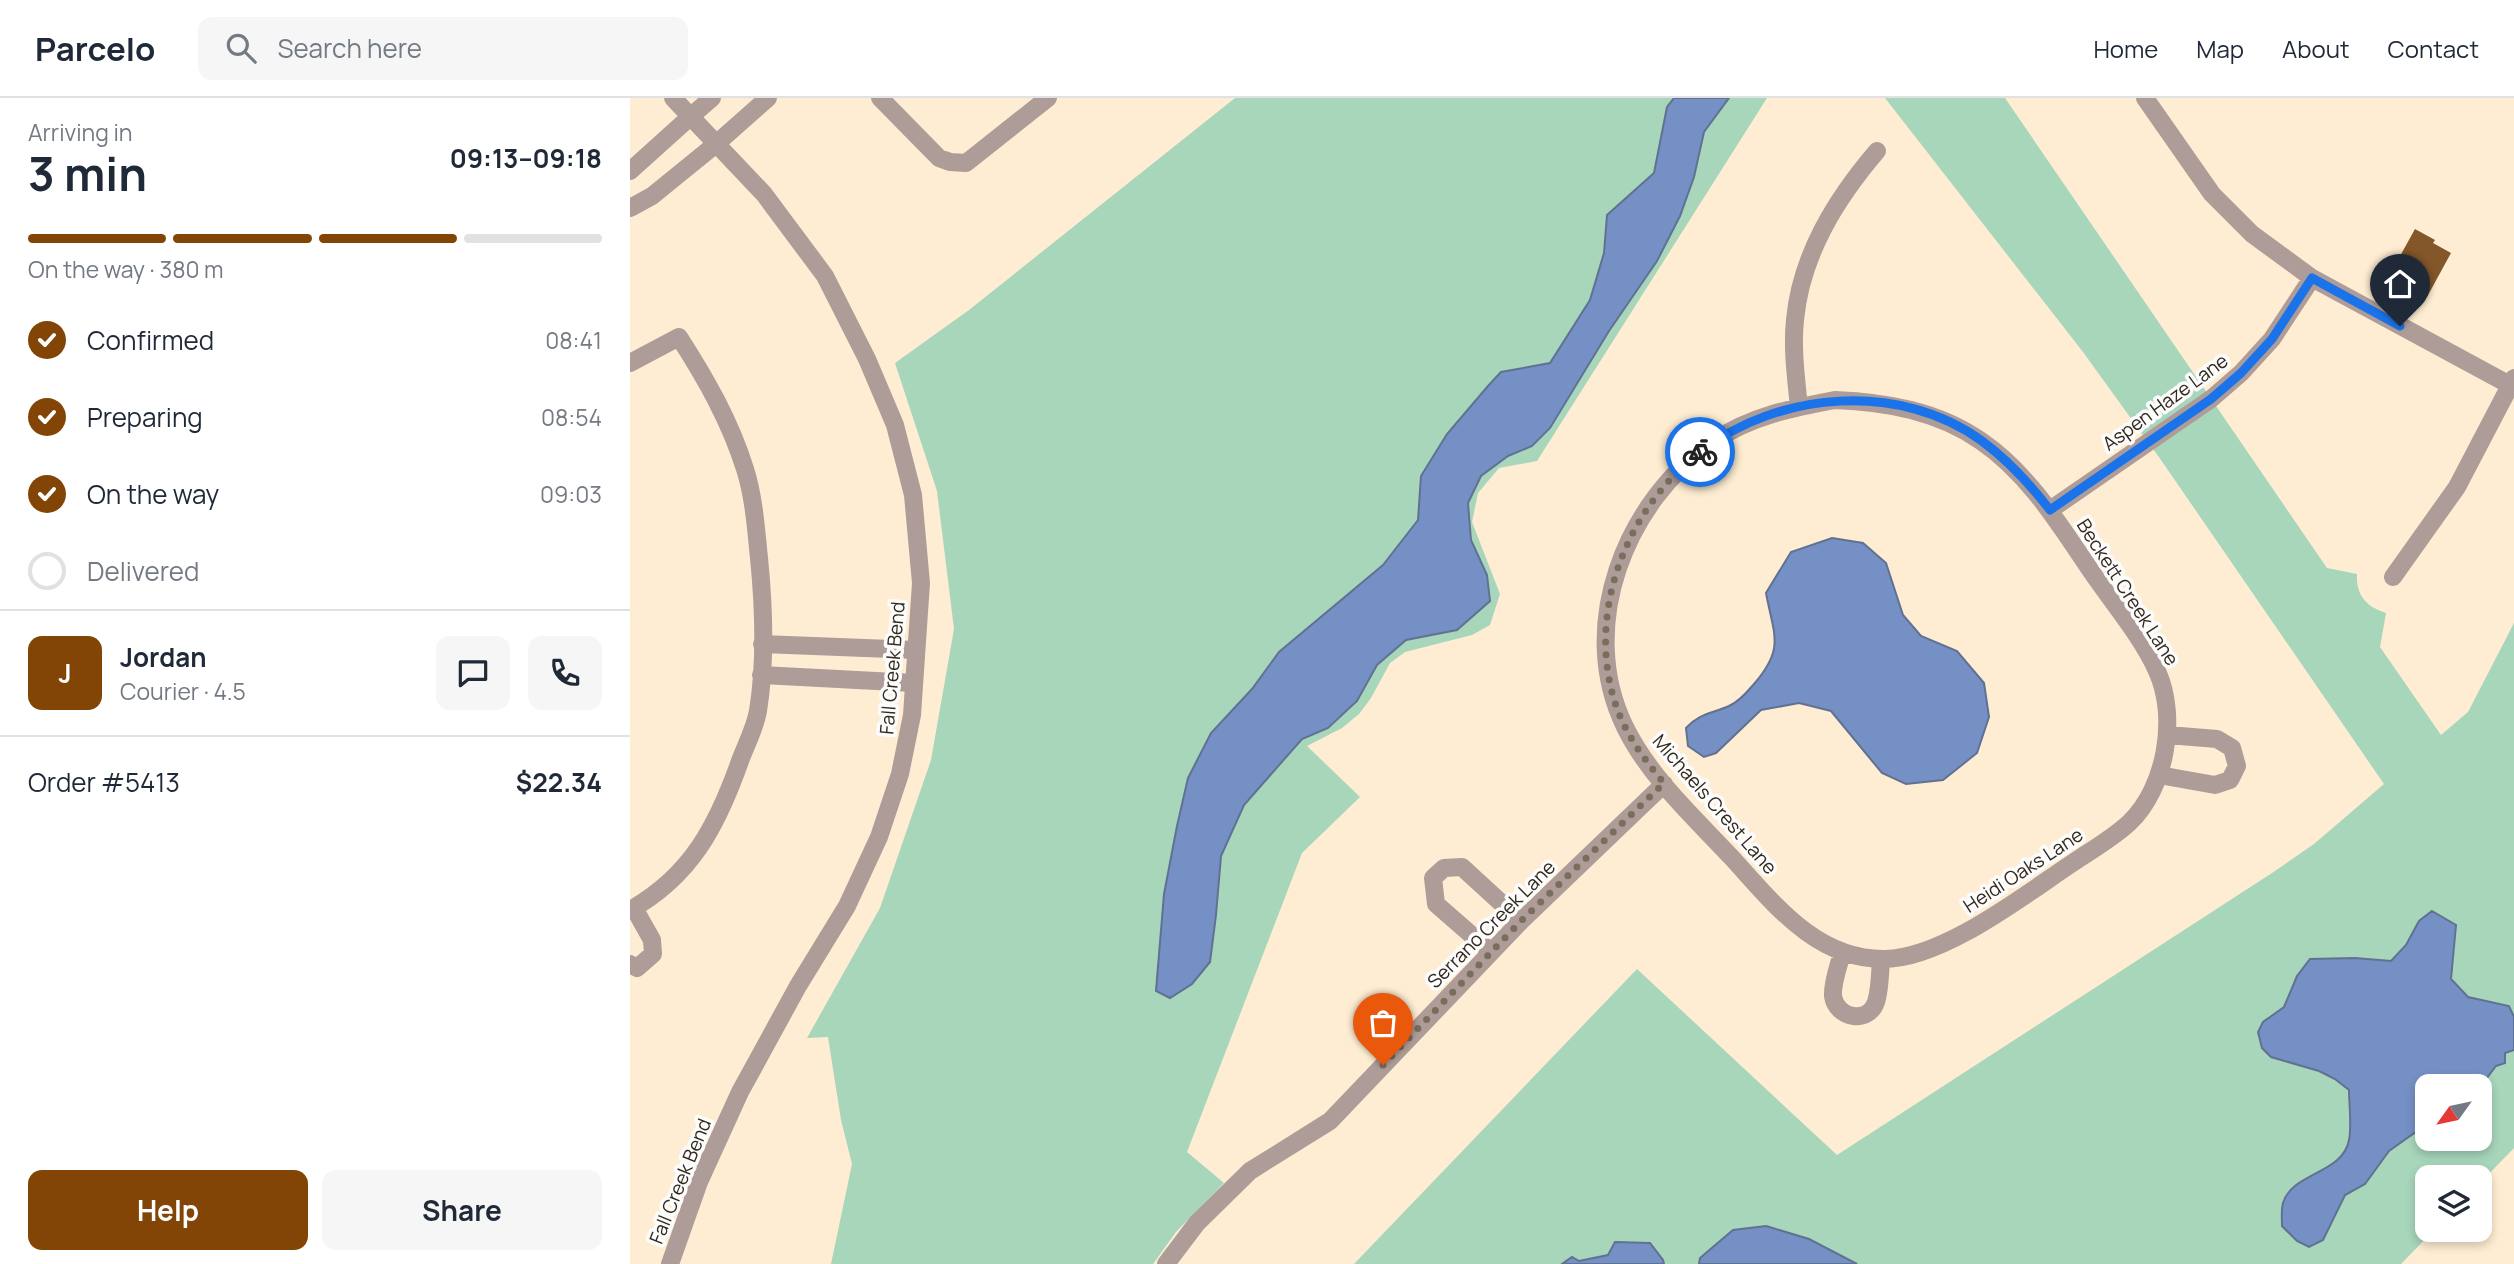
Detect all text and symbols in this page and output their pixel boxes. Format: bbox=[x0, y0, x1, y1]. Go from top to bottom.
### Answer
search box bbox=[198, 17, 688, 80]
text: Parcelo bbox=[35, 26, 156, 71]
icon: search bbox=[222, 29, 260, 67]
text: Search here bbox=[278, 30, 422, 66]
text: Home bbox=[2093, 32, 2158, 65]
text: Map bbox=[2196, 32, 2244, 65]
text: About bbox=[2282, 32, 2350, 65]
text: Contact bbox=[2388, 32, 2479, 65]
text: Arriving in bbox=[28, 116, 133, 148]
text: 09:13–09:18 bbox=[450, 140, 602, 176]
text: 3 min bbox=[28, 142, 147, 205]
text: On the way · 380 m bbox=[28, 253, 224, 285]
pin bbox=[2370, 254, 2430, 326]
icon: home bbox=[2381, 265, 2419, 303]
icon: check bbox=[28, 321, 66, 359]
text: Confirmed bbox=[87, 322, 214, 358]
text: 08:41 bbox=[545, 324, 602, 356]
street label: Aspen Haze Lane bbox=[2097, 348, 2233, 456]
icon: check bbox=[28, 398, 66, 436]
text: Preparing bbox=[87, 399, 203, 435]
text: 08:54 bbox=[541, 401, 602, 433]
courier bbox=[1665, 417, 1735, 487]
icon: bike bbox=[1681, 433, 1719, 471]
icon: check bbox=[28, 475, 66, 513]
text: On the way bbox=[87, 476, 219, 512]
text: 09:03 bbox=[540, 478, 602, 510]
street label: Beckett Creek Lane bbox=[2071, 514, 2185, 670]
text: Delivered bbox=[87, 553, 199, 589]
street label: Fall Creek Bend bbox=[873, 601, 911, 735]
button: chat bbox=[436, 636, 510, 710]
button: phone bbox=[528, 636, 602, 710]
text: Jordan bbox=[120, 639, 206, 675]
text: J bbox=[58, 655, 72, 691]
text: Courier · 4.5 bbox=[120, 675, 246, 707]
street label: Michaels Crest Lane bbox=[1647, 729, 1783, 879]
text: Order #5413 bbox=[28, 764, 180, 800]
text: $22.34 bbox=[516, 764, 602, 800]
street label: Heidi Oaks Lane bbox=[1958, 822, 2088, 918]
street label: Serrano Creek Lane bbox=[1421, 854, 1561, 994]
pin bbox=[1353, 993, 1413, 1065]
icon: bag bbox=[1364, 1004, 1402, 1042]
north arrow bbox=[2415, 1074, 2492, 1152]
map controls bbox=[2415, 1074, 2492, 1242]
street label: Fall Creek Bend bbox=[643, 1114, 717, 1248]
button: layers bbox=[2415, 1165, 2492, 1242]
button: Help bbox=[28, 1170, 308, 1250]
button: Share bbox=[322, 1170, 602, 1250]

